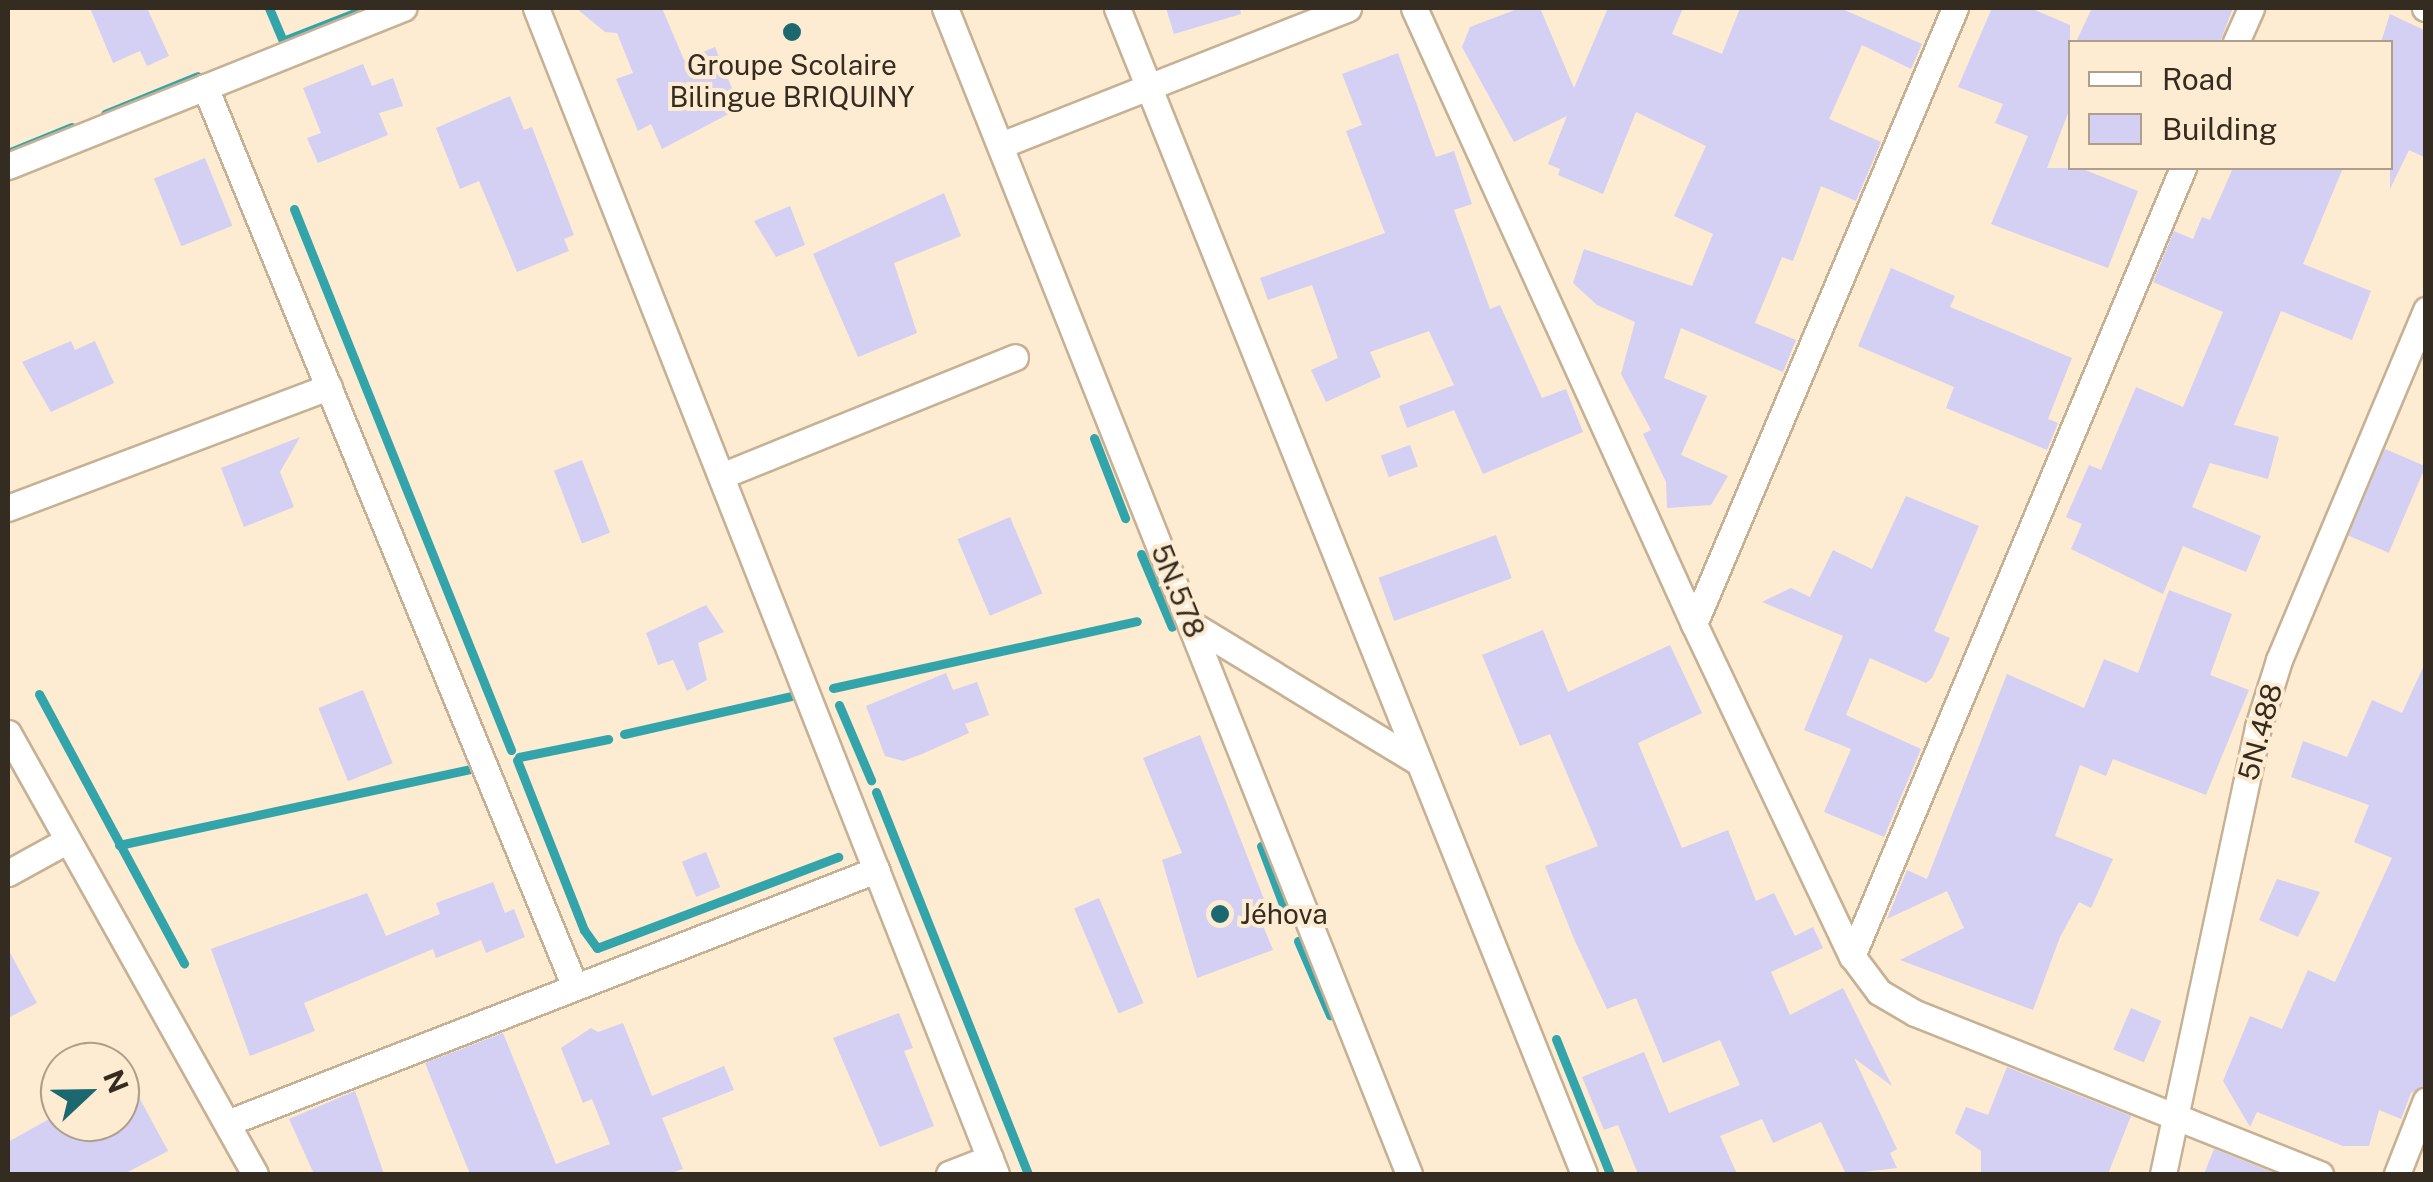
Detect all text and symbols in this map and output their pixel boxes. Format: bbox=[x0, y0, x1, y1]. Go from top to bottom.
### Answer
marker: Groupe Scolaire Bilingue BRIQUINY bbox=[781, 21, 803, 43]
legend bbox=[2068, 40, 2393, 170]
place label: Groupe Scolaire Bilingue BRIQUINY bbox=[669, 48, 915, 114]
text: Road bbox=[2162, 61, 2233, 97]
text: Building bbox=[2162, 111, 2277, 147]
street label: 5N.578 bbox=[1144, 539, 1212, 643]
street label: 5N.488 bbox=[2231, 680, 2289, 784]
place label: Jéhova bbox=[1240, 897, 1328, 931]
marker: Jéhova bbox=[1209, 903, 1231, 925]
north arrow bbox=[40, 1042, 140, 1142]
text: N bbox=[97, 1065, 136, 1098]

